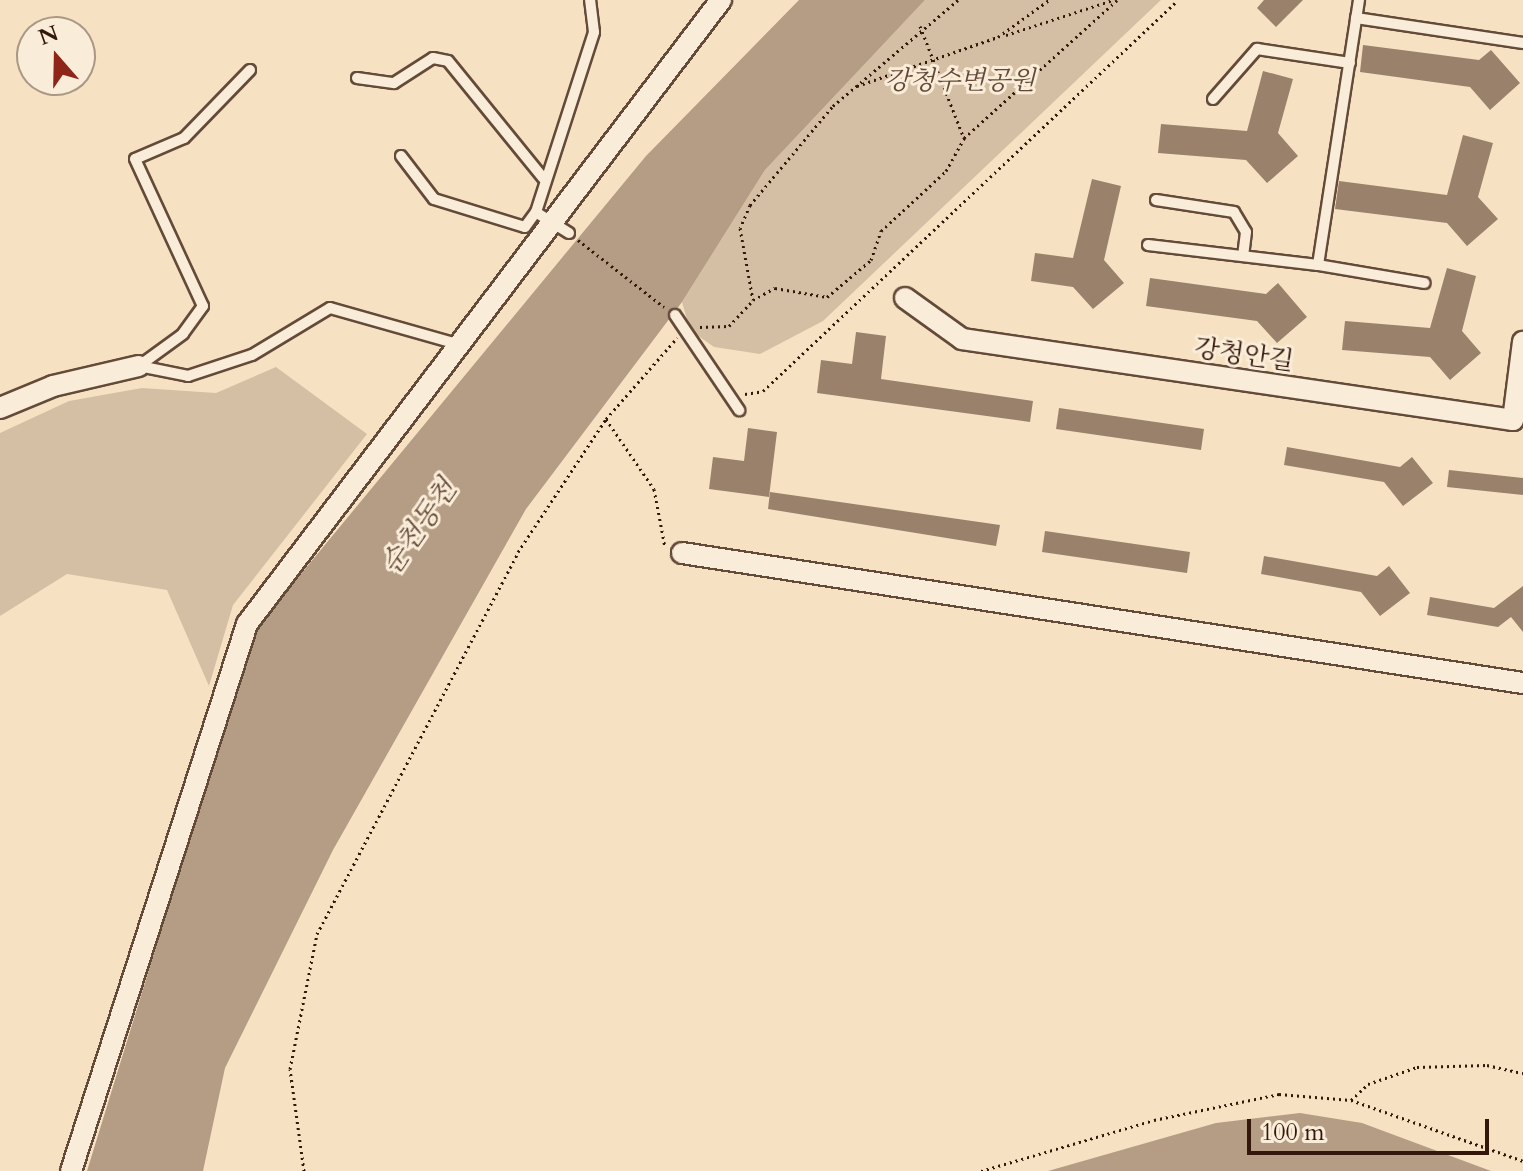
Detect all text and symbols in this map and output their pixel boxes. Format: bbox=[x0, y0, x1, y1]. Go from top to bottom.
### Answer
north arrow bbox=[16, 16, 96, 96]
text: N bbox=[34, 18, 63, 53]
park label: 강청수변공원 bbox=[885, 65, 1035, 97]
street label: 강청안길 bbox=[1192, 333, 1296, 377]
water label: 순천동천 bbox=[374, 473, 464, 581]
scale bar bbox=[1251, 1103, 1493, 1153]
text: 100 m bbox=[1261, 1116, 1325, 1149]

